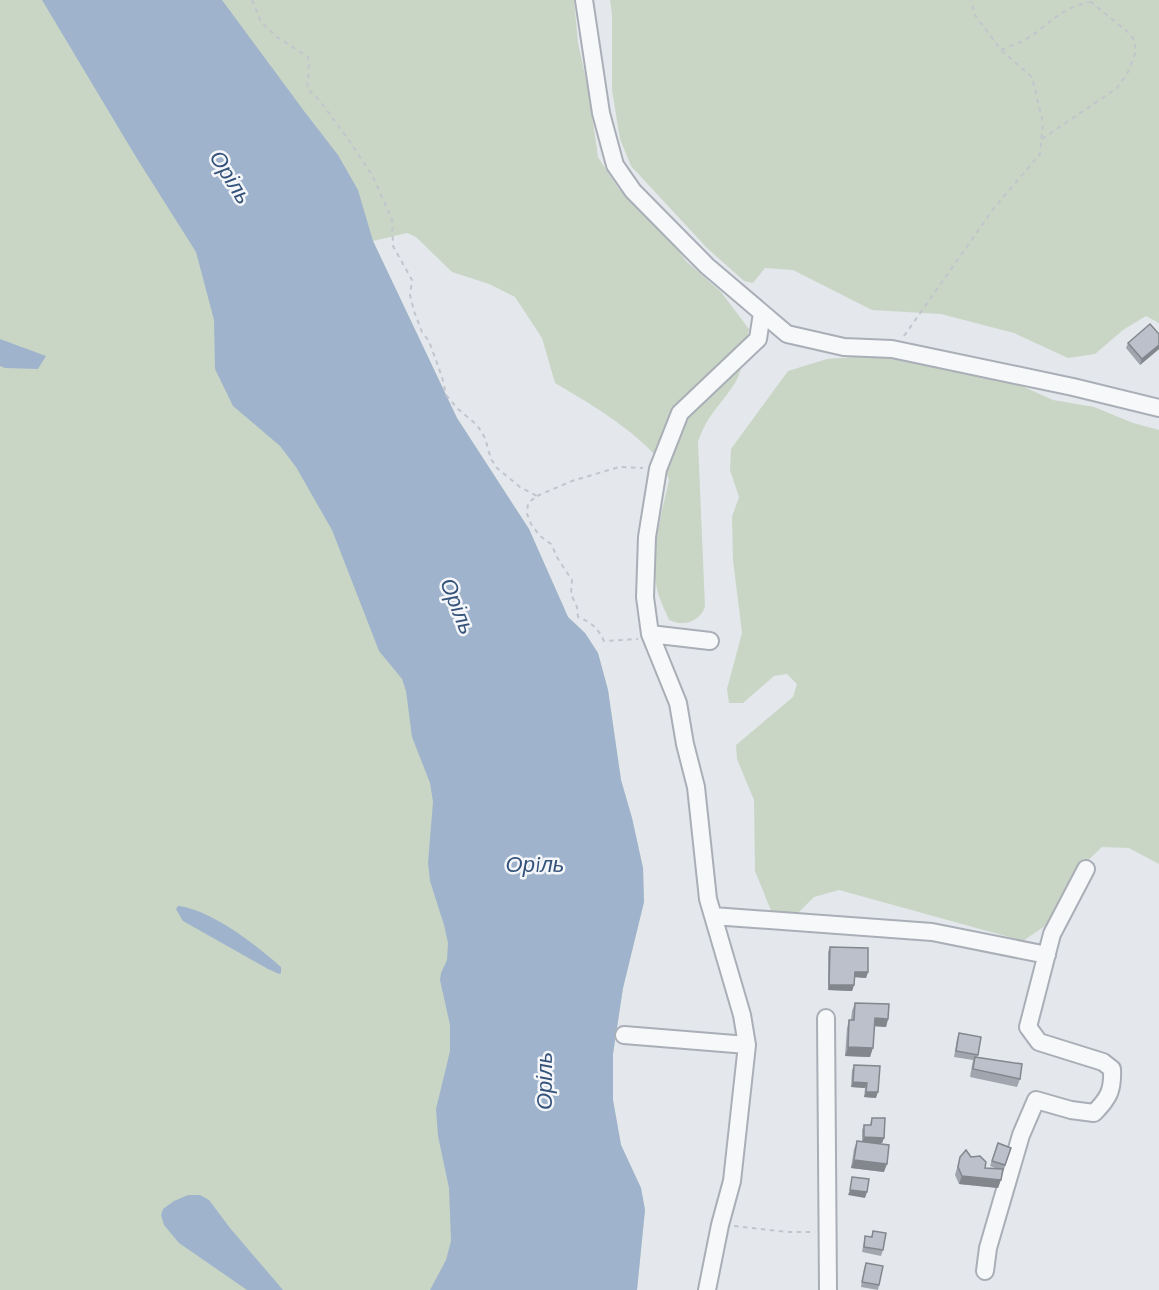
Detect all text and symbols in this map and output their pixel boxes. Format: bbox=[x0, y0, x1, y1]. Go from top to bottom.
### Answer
water label: Оріль bbox=[205, 145, 258, 209]
water label: Оріль bbox=[435, 574, 482, 638]
water label: Орiль bbox=[506, 850, 564, 877]
water label: Оріль bbox=[530, 1052, 557, 1110]

